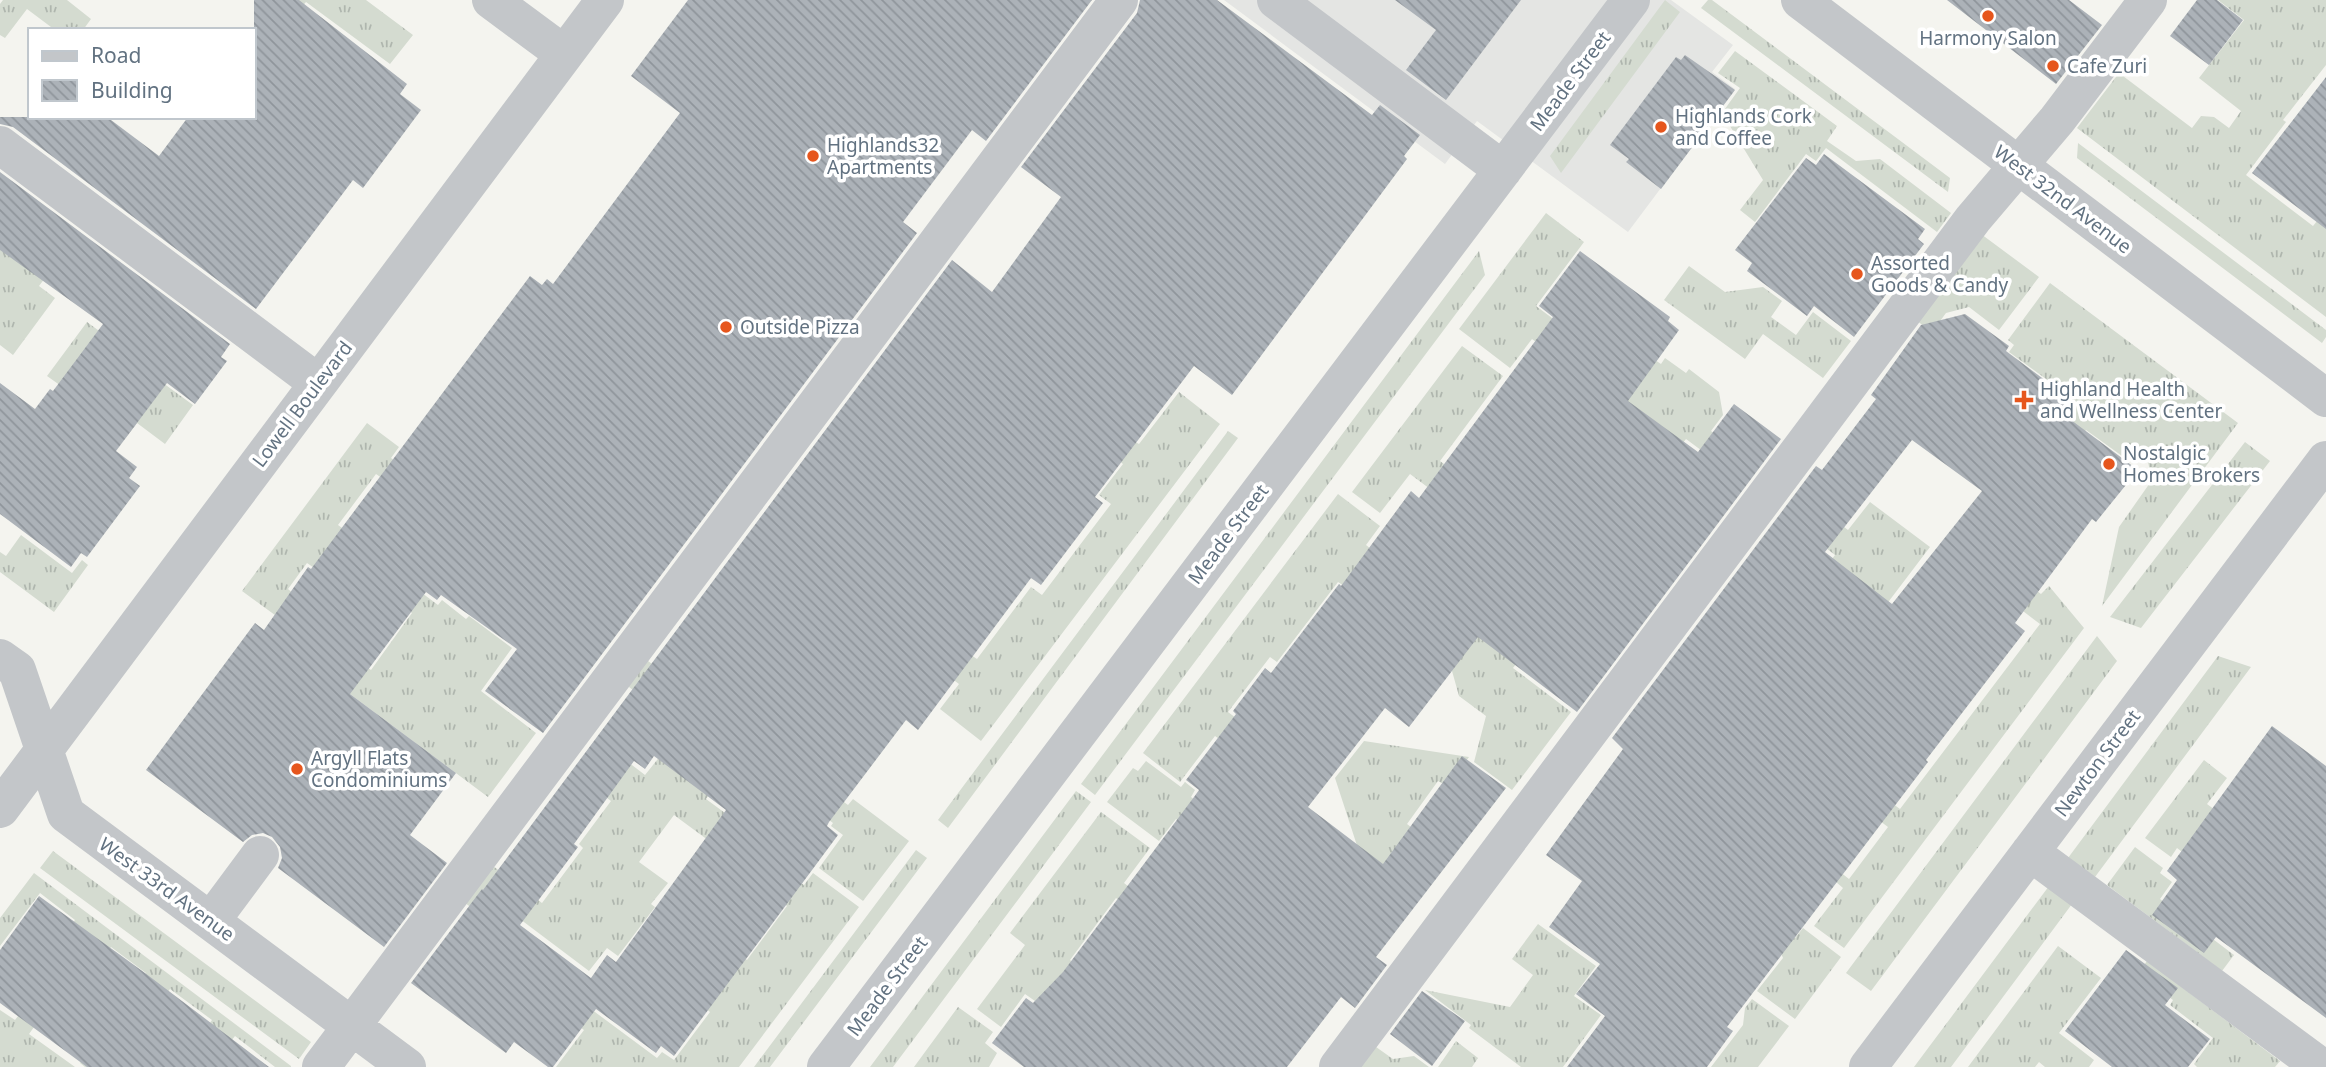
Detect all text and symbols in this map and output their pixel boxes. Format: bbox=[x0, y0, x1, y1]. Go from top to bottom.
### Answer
marker: Harmony Salon bbox=[1980, 8, 1996, 24]
place label: Harmony Salon bbox=[1919, 25, 2057, 51]
street label: Meade Street bbox=[1524, 26, 1616, 136]
legend bbox=[28, 28, 256, 119]
text: Road bbox=[91, 41, 141, 69]
place label: Cafe Zuri bbox=[2067, 53, 2147, 79]
marker: Cafe Zuri bbox=[2045, 58, 2061, 74]
text: Building bbox=[91, 76, 173, 104]
place label: Highlands Cork and Coffee bbox=[1675, 103, 1812, 151]
marker: Highlands Cork and Coffee bbox=[1653, 119, 1669, 135]
place label: Highlands32 Apartments bbox=[827, 132, 939, 180]
street label: West 32nd Avenue bbox=[1989, 139, 2137, 259]
marker: Highlands32 Apartments bbox=[805, 148, 821, 164]
place label: Assorted Goods & Candy bbox=[1871, 250, 2008, 298]
marker: Assorted Goods & Candy bbox=[1849, 266, 1865, 282]
place label: Outside Pizza bbox=[740, 314, 860, 340]
marker: Outside Pizza bbox=[718, 319, 734, 335]
street label: Lowell Boulevard bbox=[246, 336, 358, 472]
place label: Highland Health and Wellness Center bbox=[2040, 376, 2222, 424]
marker: Highland Health and Wellness Center bbox=[2014, 390, 2034, 410]
place label: Nostalgic Homes Brokers bbox=[2123, 440, 2260, 488]
marker: Nostalgic Homes Brokers bbox=[2101, 456, 2117, 472]
street label: Meade Street bbox=[1182, 479, 1274, 589]
street label: Newton Street bbox=[2048, 704, 2146, 822]
place label: Argyll Flats Condominiums bbox=[311, 745, 447, 793]
marker: Argyll Flats Condominiums bbox=[289, 761, 305, 777]
street label: West 33rd Avenue bbox=[94, 831, 240, 947]
street label: Meade Street bbox=[841, 931, 933, 1041]

